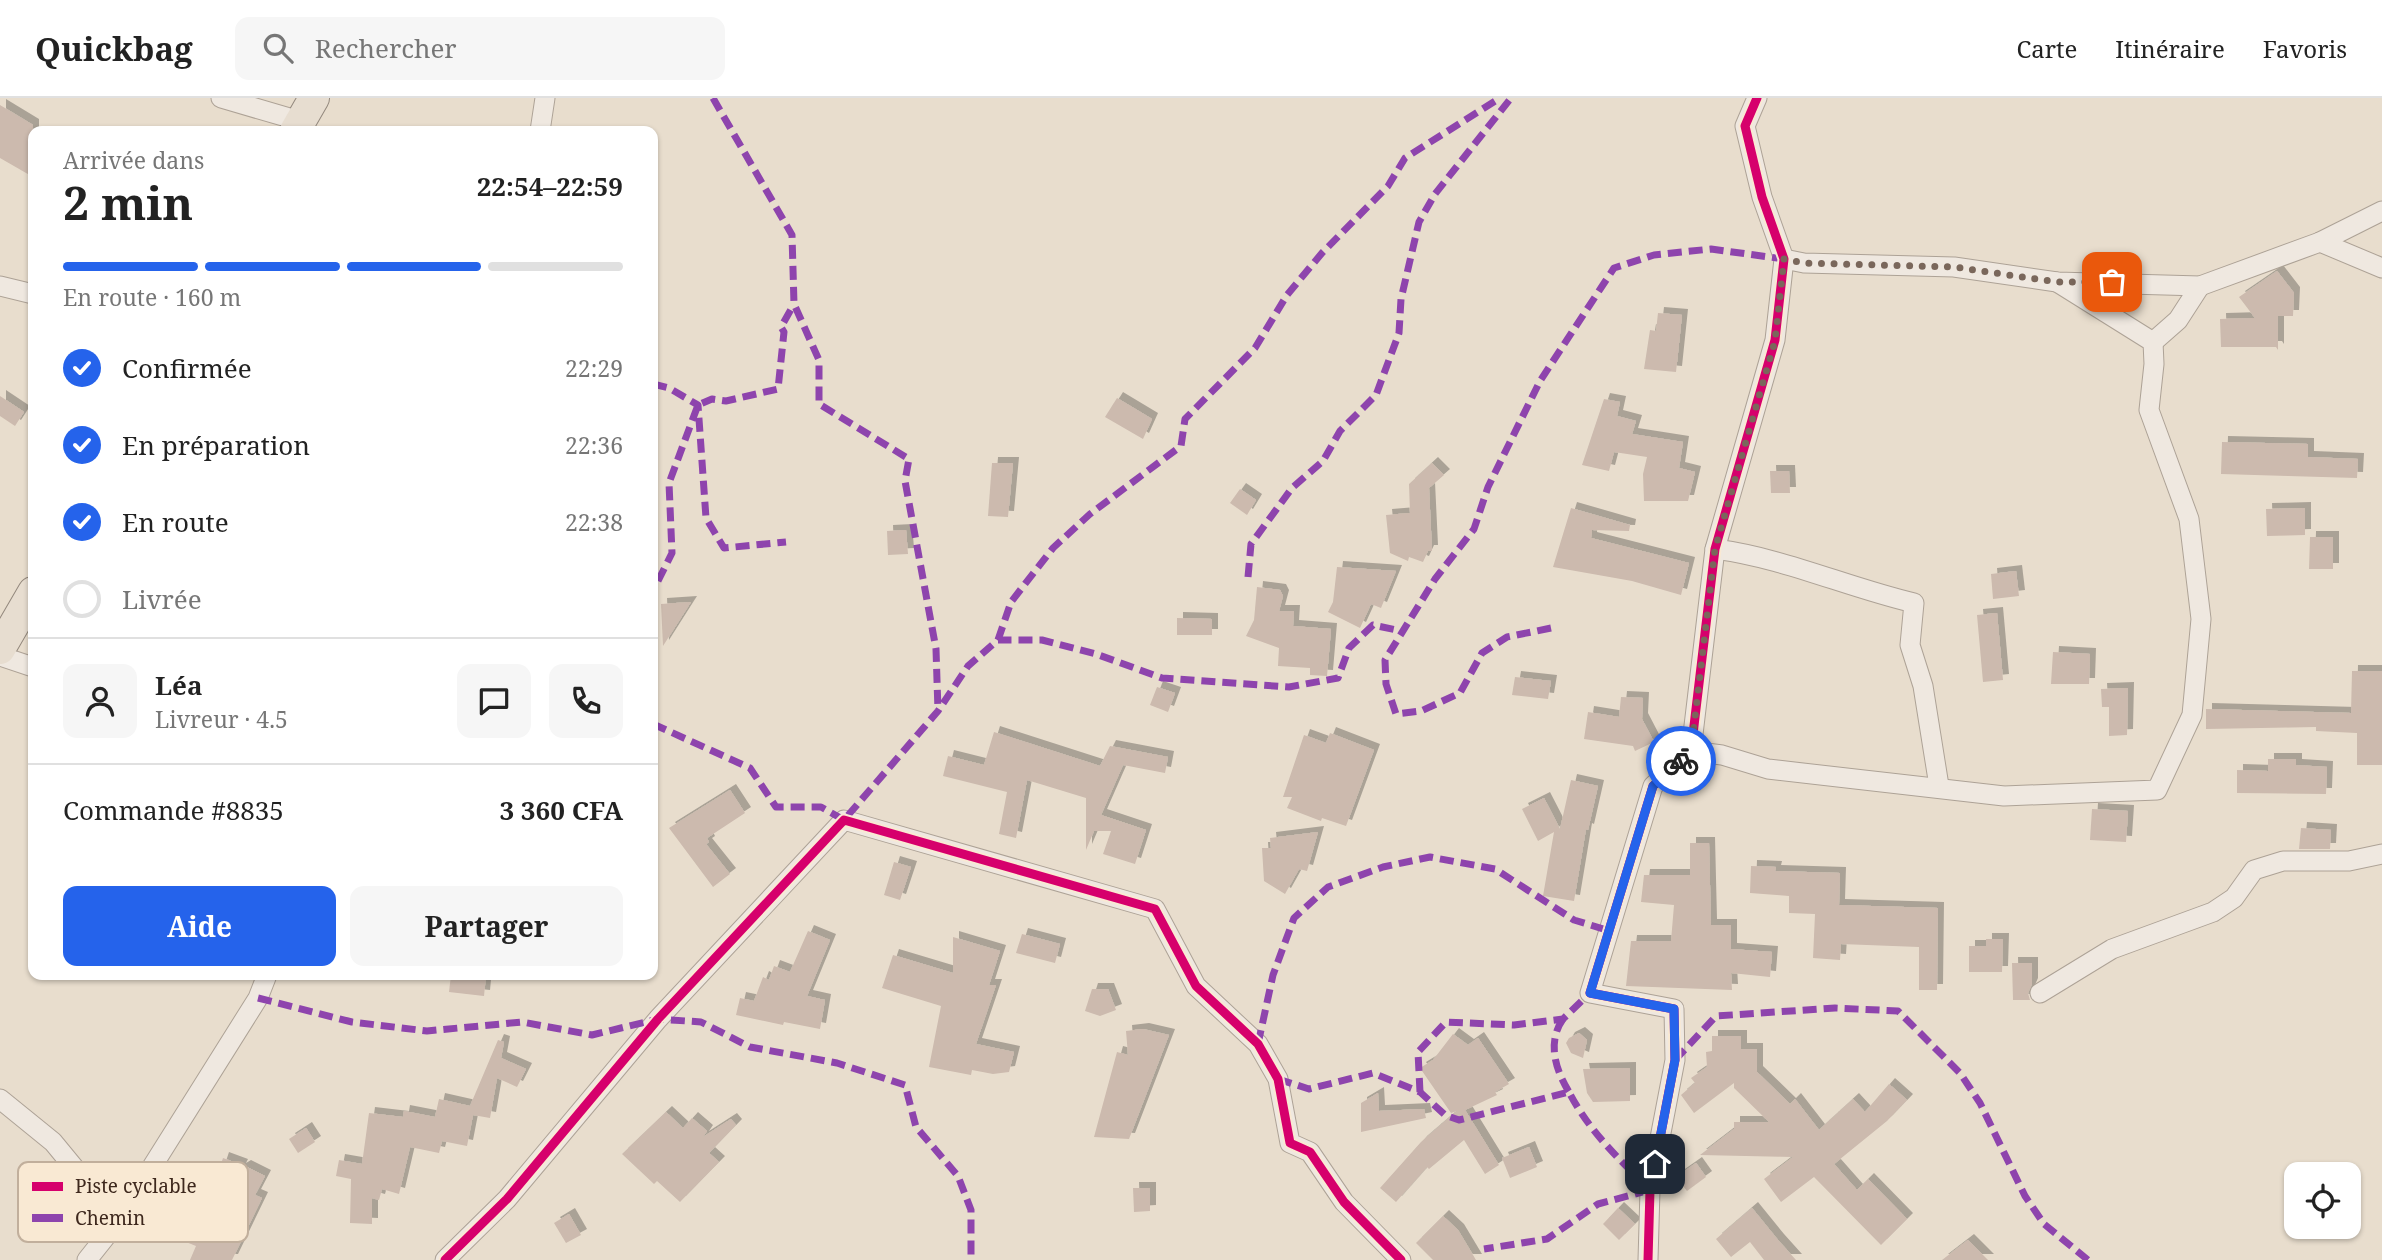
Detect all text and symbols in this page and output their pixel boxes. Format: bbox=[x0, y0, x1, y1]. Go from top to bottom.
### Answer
search box bbox=[235, 17, 725, 80]
text: Quickbag bbox=[35, 26, 193, 71]
icon: search bbox=[259, 29, 297, 67]
text: Rechercher bbox=[315, 30, 457, 66]
text: Carte bbox=[2016, 32, 2077, 65]
text: Itinéraire bbox=[2115, 32, 2225, 65]
text: Favoris bbox=[2263, 32, 2347, 65]
text: Arrivée dans bbox=[63, 144, 204, 176]
text: 22:54–22:59 bbox=[477, 168, 623, 204]
text: 2 min bbox=[63, 171, 193, 233]
pin bbox=[2082, 252, 2142, 312]
icon: bag bbox=[2093, 263, 2131, 301]
text: En route · 160 m bbox=[63, 281, 241, 313]
icon: check bbox=[63, 349, 101, 387]
text: Confirmée bbox=[122, 350, 252, 386]
text: 22:29 bbox=[565, 352, 623, 384]
icon: check bbox=[63, 426, 101, 464]
text: En préparation bbox=[122, 427, 310, 463]
text: 22:36 bbox=[565, 429, 623, 461]
icon: check bbox=[63, 503, 101, 541]
text: En route bbox=[122, 504, 229, 540]
text: 22:38 bbox=[565, 506, 623, 538]
text: Livrée bbox=[122, 581, 202, 617]
button: person bbox=[63, 664, 137, 738]
button: chat bbox=[457, 664, 531, 738]
button: phone bbox=[549, 664, 623, 738]
text: Léa bbox=[155, 667, 202, 703]
text: Livreur · 4.5 bbox=[155, 703, 288, 735]
courier bbox=[1646, 726, 1716, 796]
icon: bike bbox=[1662, 742, 1700, 780]
text: Commande #8835 bbox=[63, 792, 284, 828]
text: 3 360 CFA bbox=[499, 792, 623, 828]
button: Aide bbox=[63, 886, 336, 966]
button: Partager bbox=[350, 886, 623, 966]
pin bbox=[1625, 1134, 1685, 1194]
icon: home bbox=[1636, 1145, 1674, 1183]
legend bbox=[18, 1162, 248, 1242]
map controls bbox=[2284, 1162, 2361, 1239]
button: locate bbox=[2284, 1162, 2361, 1239]
text: Piste cyclable bbox=[75, 1173, 197, 1199]
text: Chemin bbox=[75, 1205, 145, 1231]

